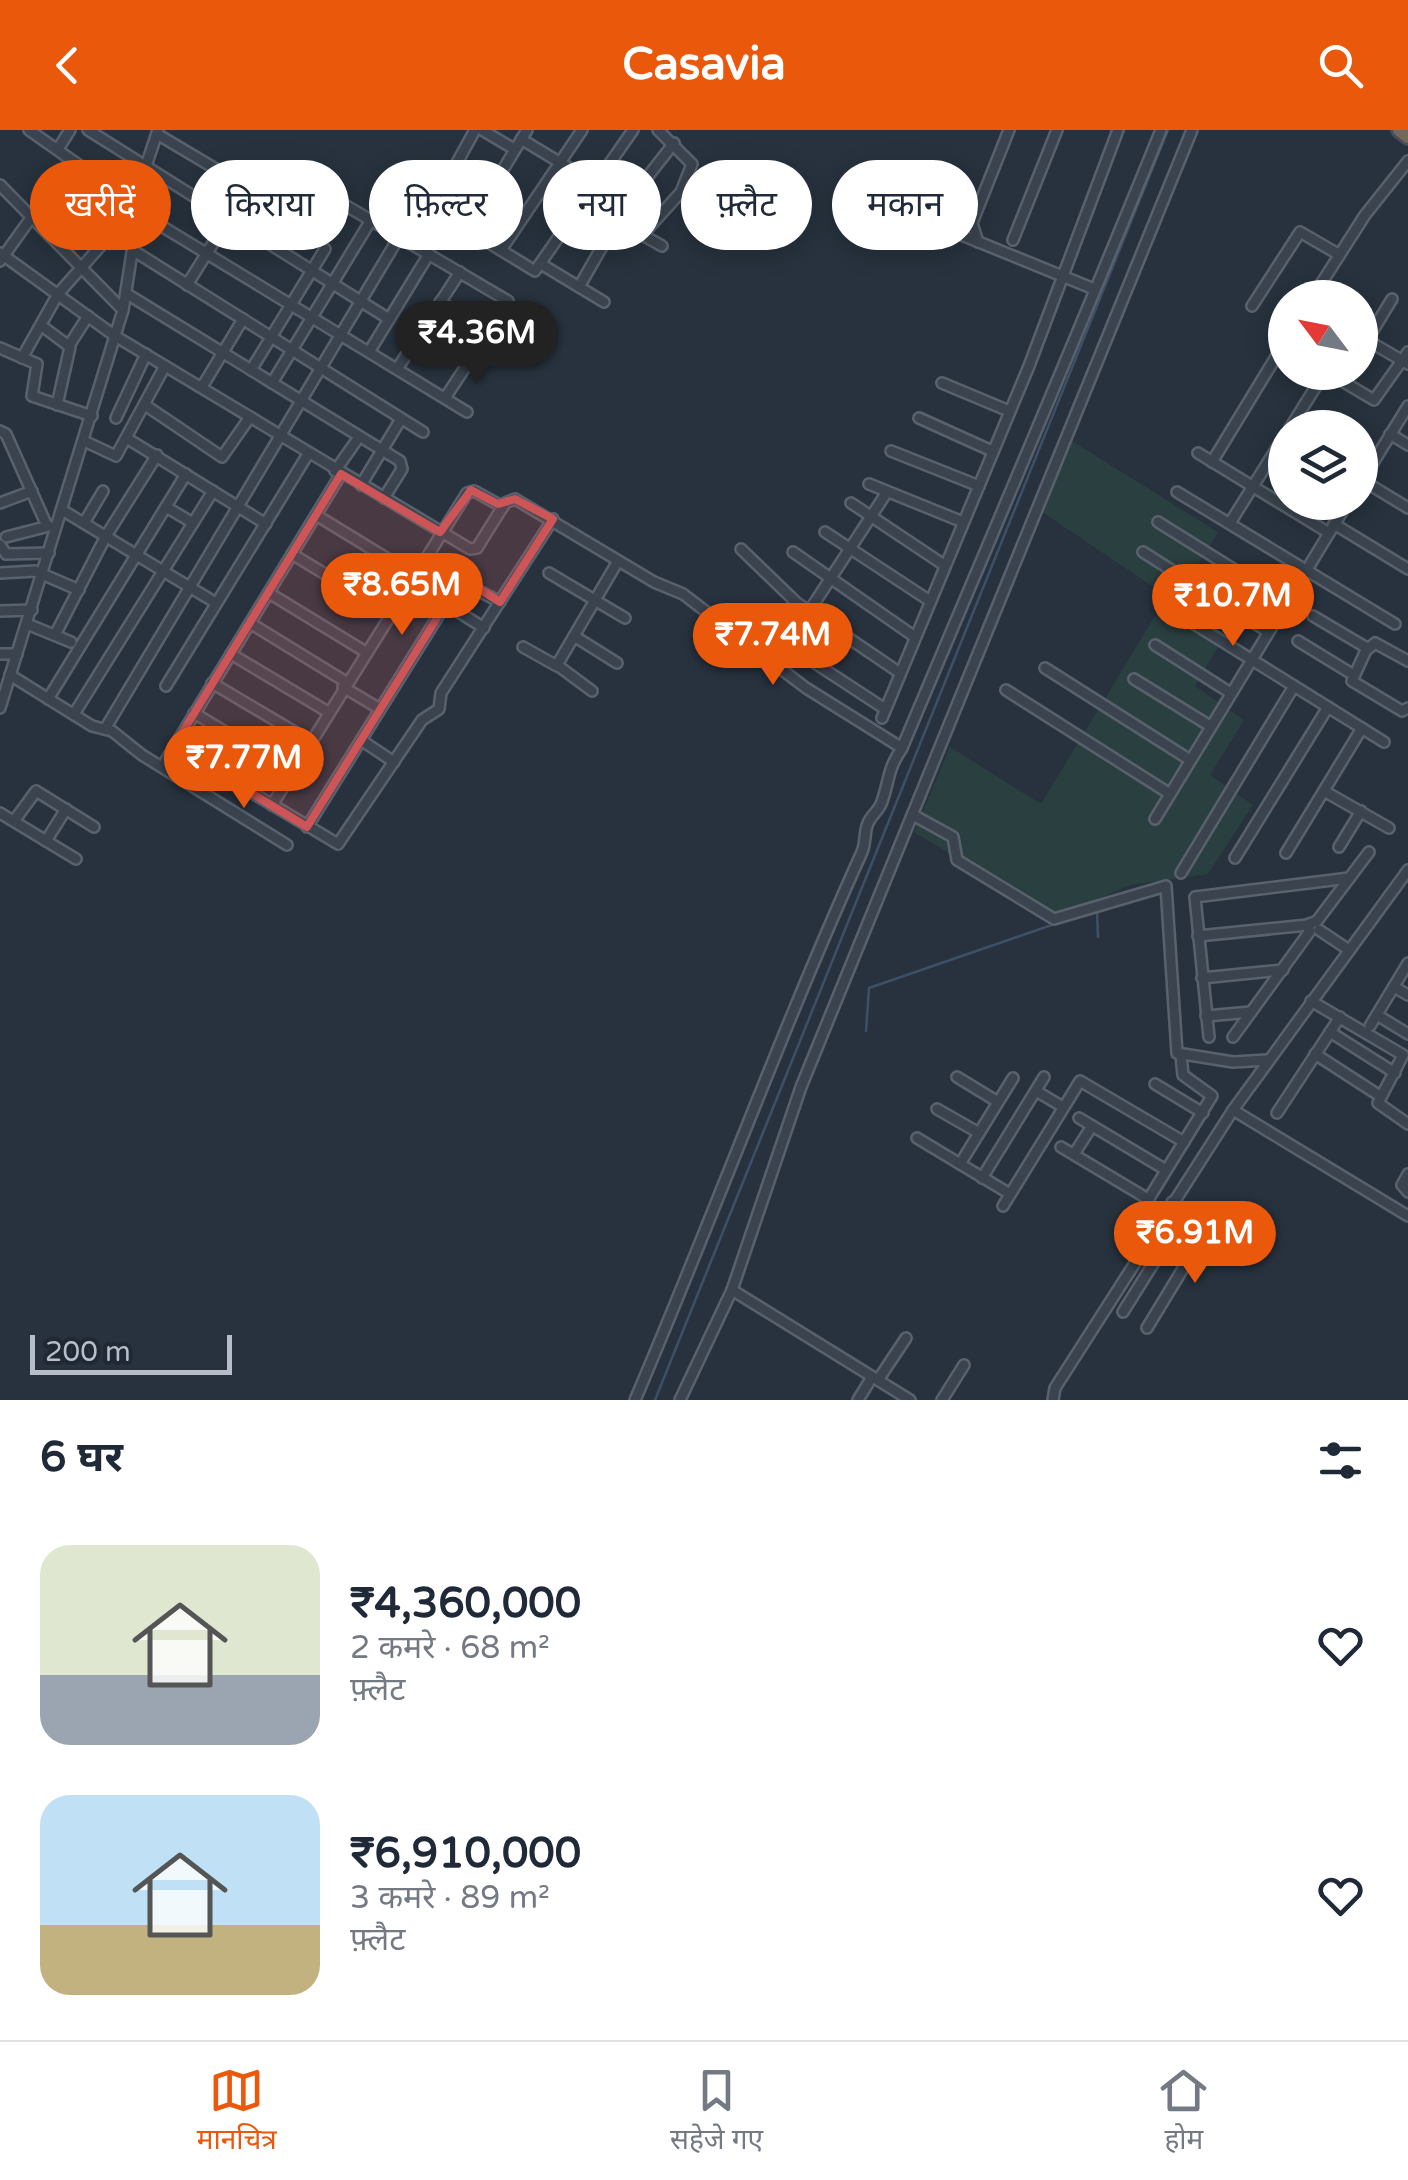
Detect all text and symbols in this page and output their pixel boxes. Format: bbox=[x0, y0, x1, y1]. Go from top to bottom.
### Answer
icon: back bbox=[40, 38, 95, 93]
text: Casavia bbox=[622, 38, 786, 92]
icon: search bbox=[1313, 38, 1368, 93]
chip: खरीदें bbox=[30, 160, 171, 250]
chip: किराया bbox=[191, 160, 349, 250]
chip: फ़िल्टर bbox=[369, 160, 523, 250]
chip: नया bbox=[543, 160, 661, 250]
chip: फ़्लैट bbox=[681, 160, 812, 250]
chip: मकान bbox=[832, 160, 978, 250]
north arrow bbox=[1268, 280, 1378, 390]
map controls bbox=[1268, 280, 1378, 520]
pin: ₹4.36M bbox=[396, 301, 558, 386]
text: ₹4.36M bbox=[418, 314, 536, 352]
button: layers bbox=[1268, 410, 1378, 520]
pin: ₹8.65M bbox=[321, 553, 483, 638]
pin: ₹10.7M bbox=[1152, 564, 1314, 649]
text: ₹8.65M bbox=[343, 566, 461, 604]
text: ₹10.7M bbox=[1174, 577, 1292, 615]
pin: ₹7.74M bbox=[692, 603, 854, 688]
text: ₹7.74M bbox=[715, 616, 831, 654]
pin: ₹7.77M bbox=[163, 726, 325, 811]
text: ₹7.77M bbox=[186, 739, 302, 777]
pin: ₹6.91M bbox=[1114, 1201, 1276, 1286]
text: ₹6.91M bbox=[1136, 1214, 1254, 1252]
scale bar bbox=[30, 1330, 232, 1374]
text: 200 m bbox=[45, 1335, 131, 1369]
text: 6 घर bbox=[40, 1432, 123, 1483]
icon: filters bbox=[1313, 1433, 1368, 1488]
text: ₹4,360,000 bbox=[350, 1578, 581, 1629]
icon: home bbox=[120, 1585, 240, 1705]
icon: heart bbox=[1313, 1618, 1368, 1673]
text: 2 कमरे · 68 m² bbox=[350, 1629, 550, 1667]
text: फ़्लैट bbox=[350, 1671, 405, 1709]
text: ₹6,910,000 bbox=[350, 1828, 581, 1879]
icon: home bbox=[120, 1835, 240, 1955]
icon: heart bbox=[1313, 1868, 1368, 1923]
text: 3 कमरे · 89 m² bbox=[350, 1879, 550, 1917]
text: फ़्लैट bbox=[350, 1921, 405, 1959]
tab: मानचित्र bbox=[197, 2063, 277, 2160]
tab: सहेजे गए bbox=[670, 2063, 763, 2160]
tab: होम bbox=[1156, 2063, 1211, 2160]

